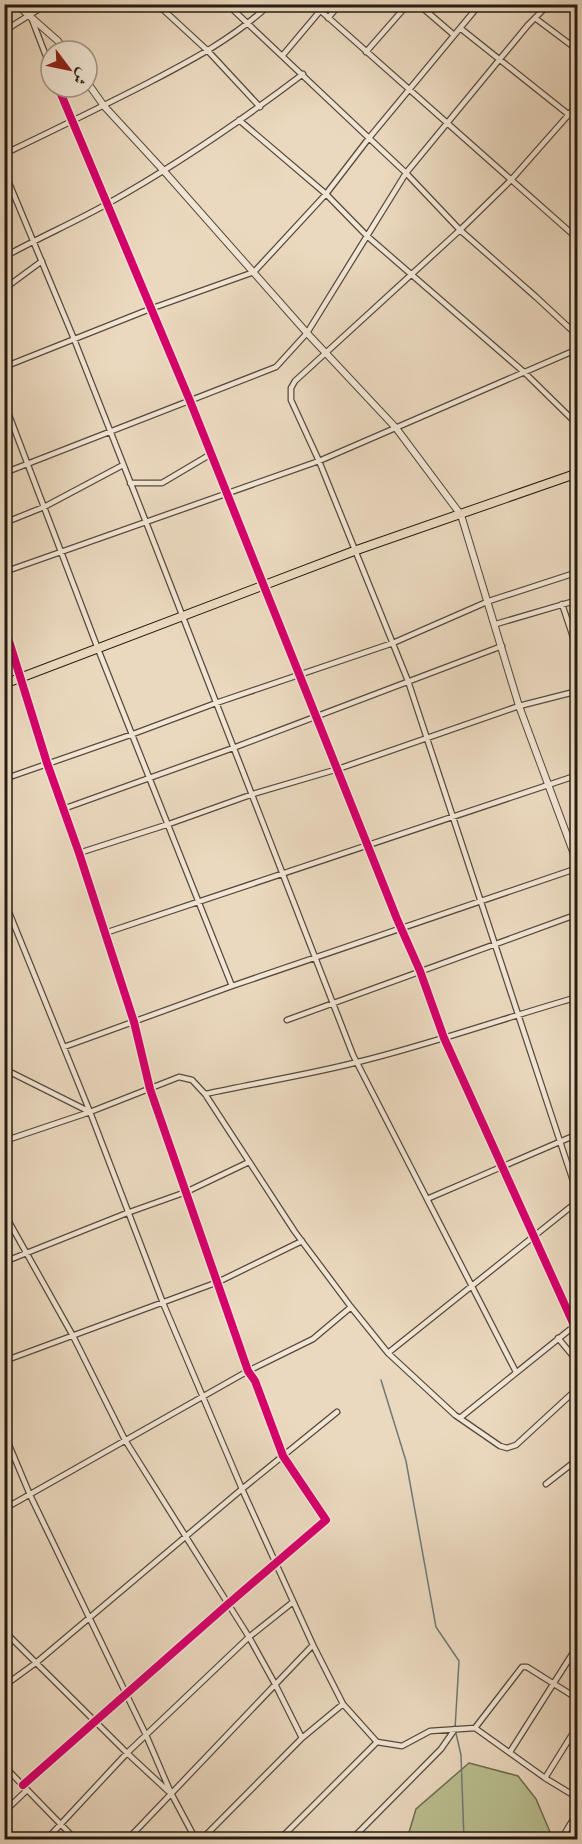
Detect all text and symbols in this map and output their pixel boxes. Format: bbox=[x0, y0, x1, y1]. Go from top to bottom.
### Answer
north arrow bbox=[39, 39, 99, 99]
text: ش bbox=[67, 64, 93, 88]

